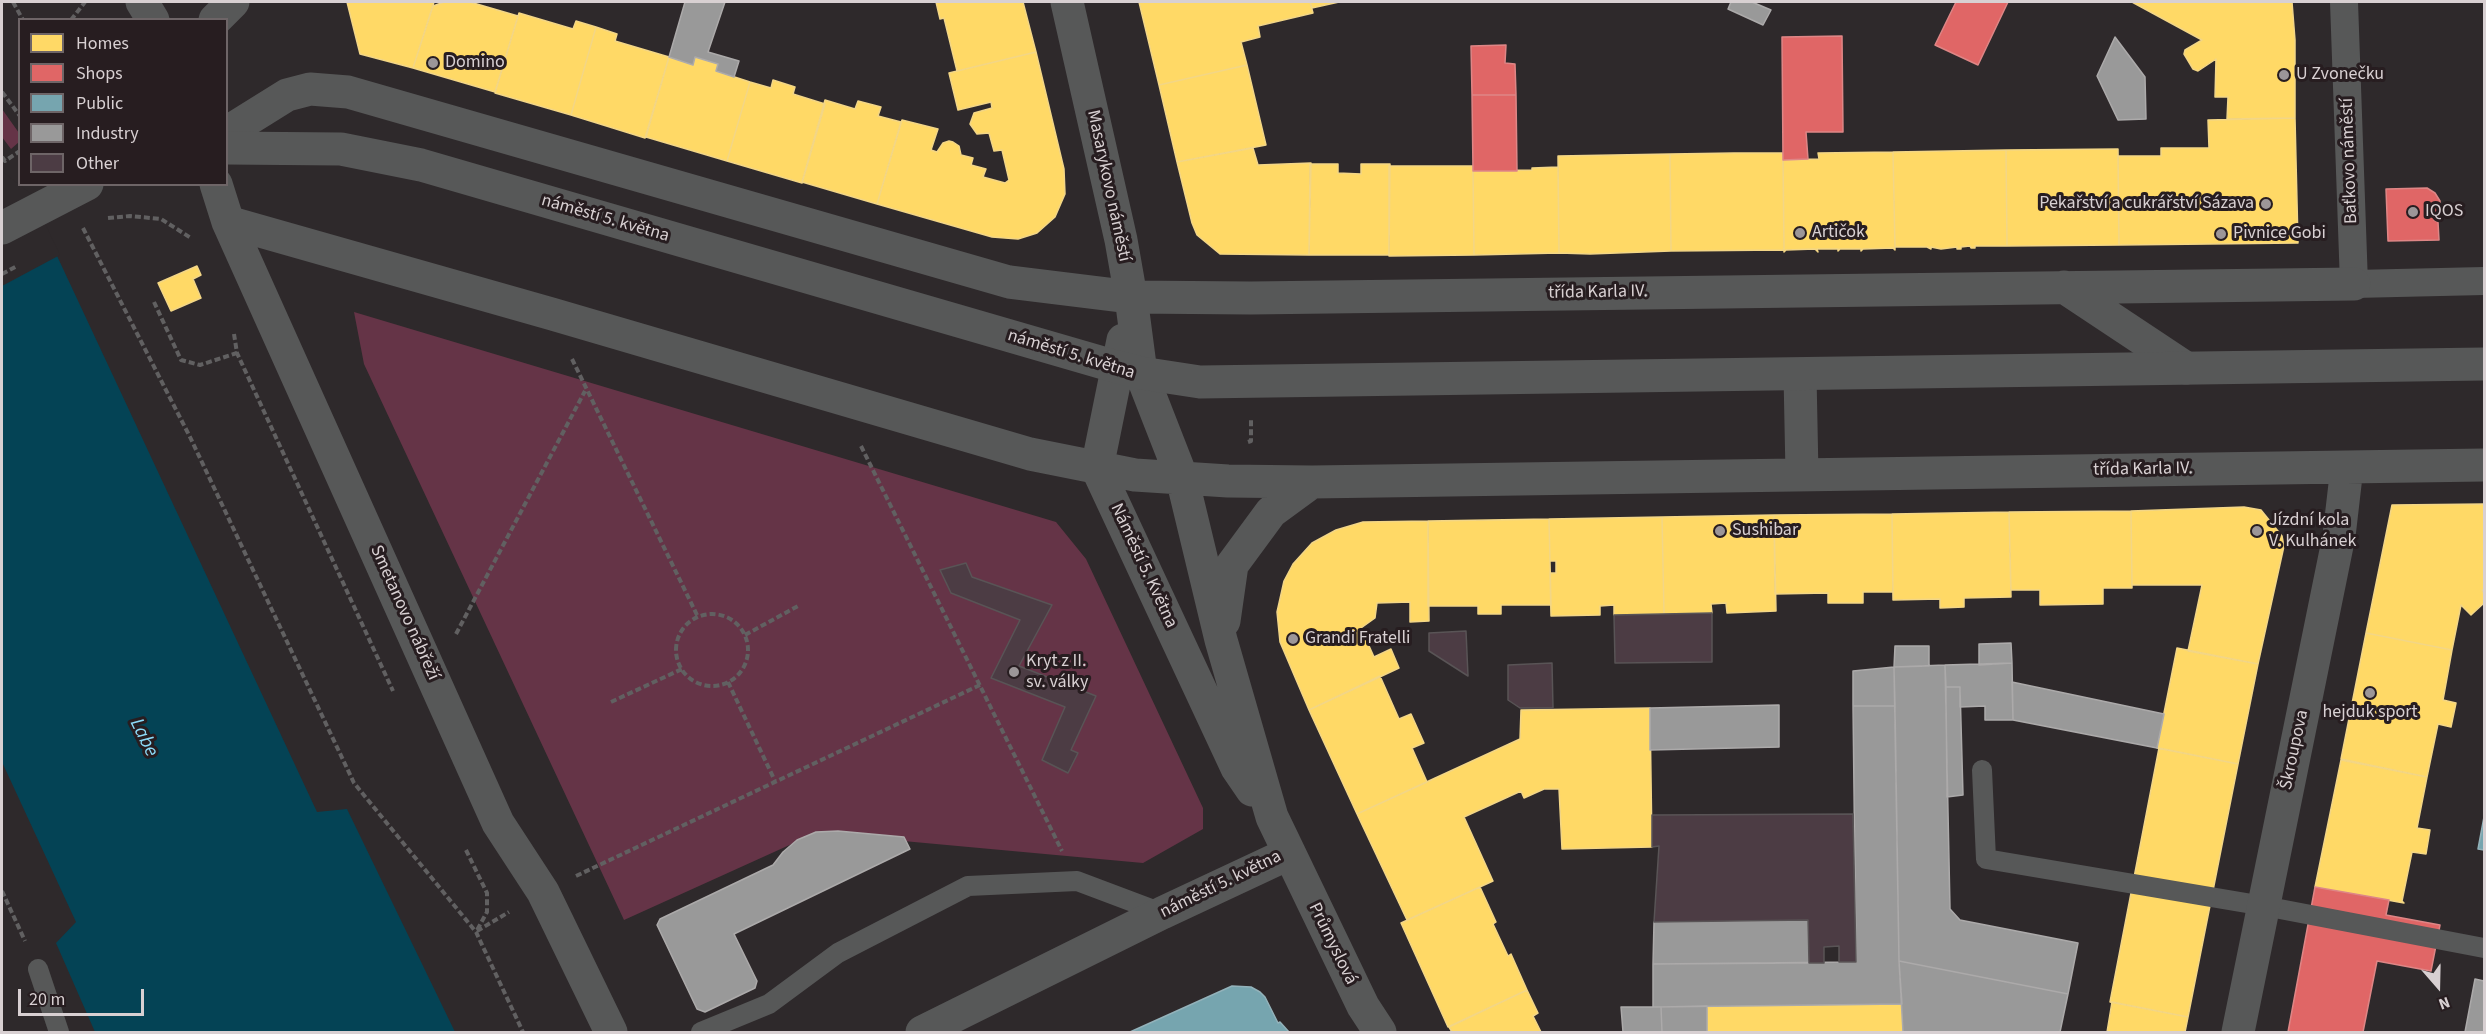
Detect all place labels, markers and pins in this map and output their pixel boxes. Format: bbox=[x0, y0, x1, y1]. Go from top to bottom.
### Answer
place label: Domino bbox=[445, 52, 505, 74]
marker: Domino bbox=[426, 56, 440, 70]
place label: U Zvonečku bbox=[2296, 64, 2384, 86]
marker: U Zvonečku bbox=[2277, 68, 2291, 82]
place label: Pekařství a cukrářství Sázava bbox=[2039, 193, 2254, 215]
marker: Pekařství a cukrářství Sázava bbox=[2259, 197, 2273, 211]
place label: IQOS bbox=[2425, 201, 2463, 223]
marker: IQOS bbox=[2406, 205, 2420, 219]
place label: Artičok bbox=[1812, 222, 1865, 244]
place label: Pivnice Gobi bbox=[2233, 223, 2326, 245]
marker: Artičok bbox=[1793, 226, 1807, 240]
marker: Pivnice Gobi bbox=[2214, 227, 2228, 241]
place label: Jízdní kola V. Kulhánek bbox=[2269, 510, 2356, 552]
place label: Sushibar bbox=[1732, 520, 1798, 542]
marker: Sushibar bbox=[1713, 524, 1727, 538]
marker: Jízdní kola V. Kulhánek bbox=[2250, 524, 2264, 538]
place label: Grandi Fratelli bbox=[1305, 628, 1410, 650]
marker: Grandi Fratelli bbox=[1286, 632, 1300, 646]
place label: Kryt z II. sv. války bbox=[1026, 651, 1088, 694]
marker: Kryt z II. sv. války bbox=[1007, 665, 1021, 679]
marker: hejduk sport bbox=[2363, 686, 2377, 700]
place label: hejduk sport bbox=[2322, 702, 2418, 724]

